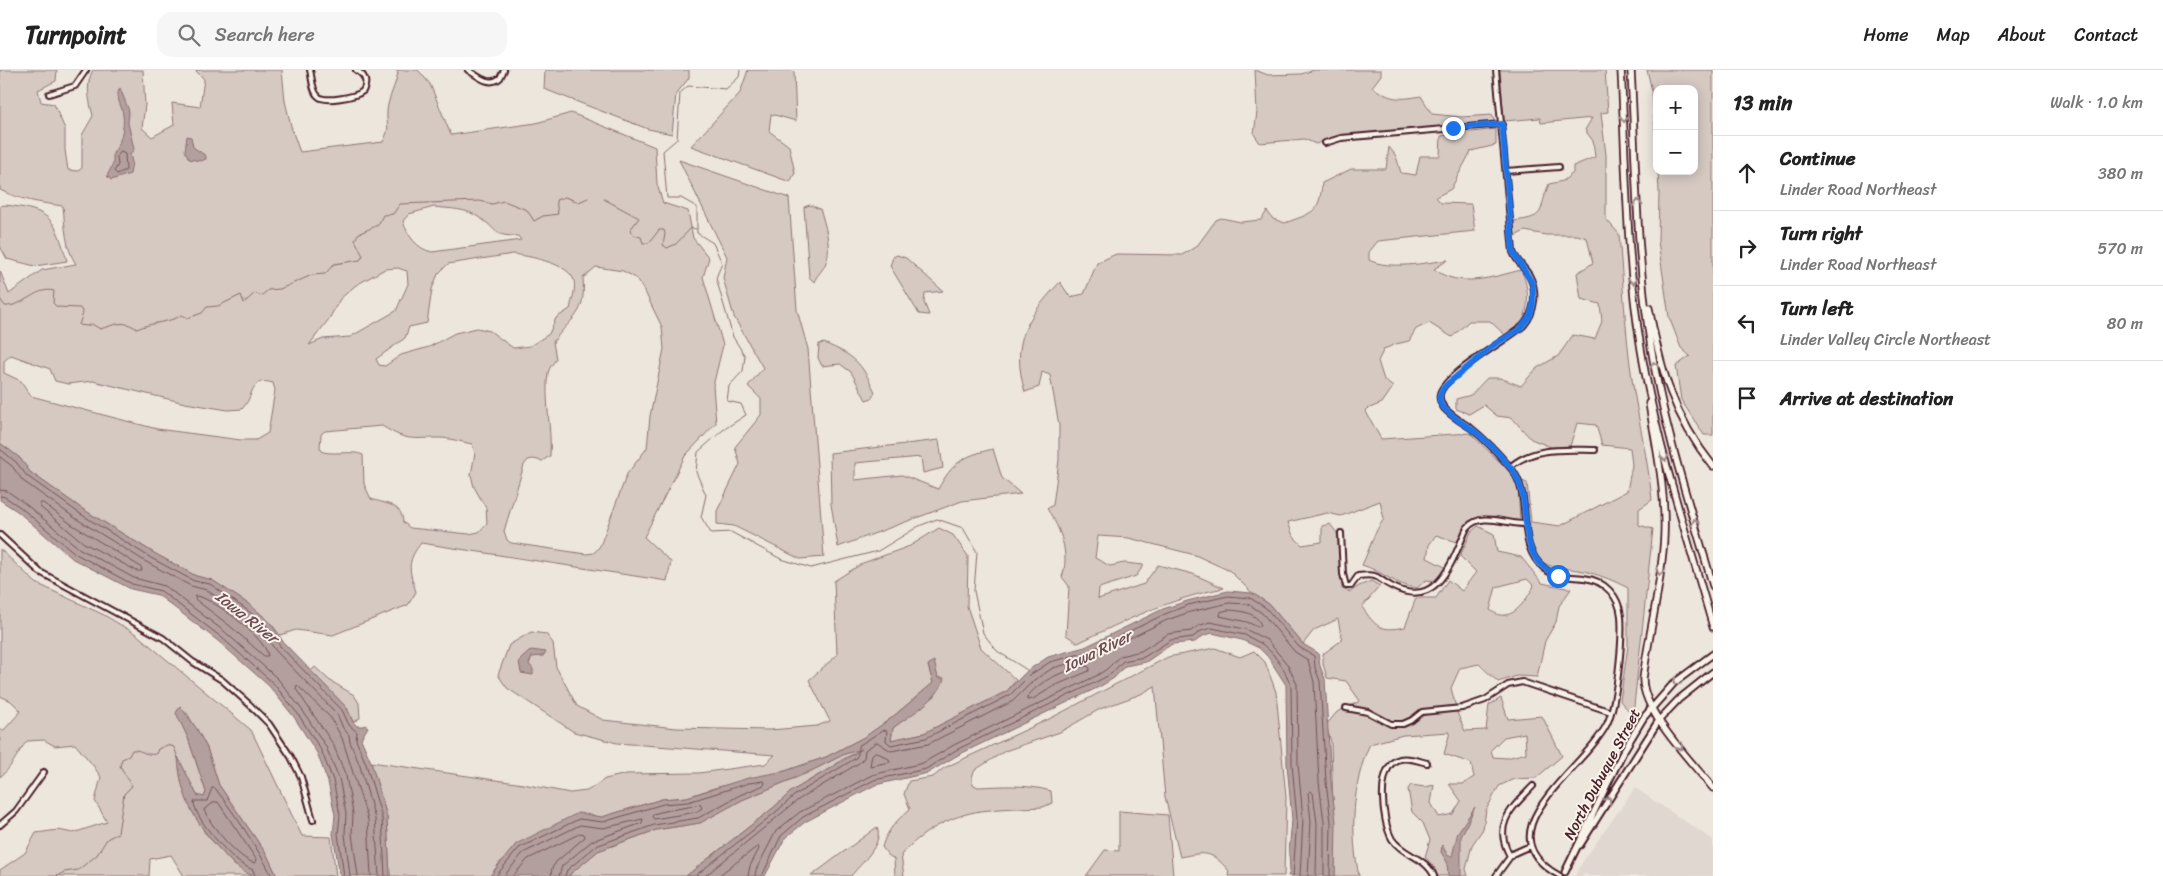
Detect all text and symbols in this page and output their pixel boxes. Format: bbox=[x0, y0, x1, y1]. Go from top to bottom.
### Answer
search box bbox=[157, 12, 507, 57]
text: Turnpoint bbox=[25, 14, 127, 56]
text: Search here bbox=[215, 18, 315, 51]
text: Home bbox=[1864, 19, 1909, 51]
text: Map bbox=[1937, 19, 1970, 51]
text: About bbox=[1998, 19, 2046, 51]
text: Contact bbox=[2074, 19, 2138, 51]
icon: search bbox=[175, 21, 203, 49]
text: 13 min bbox=[1733, 84, 1792, 122]
map controls bbox=[1653, 85, 1698, 175]
button: + bbox=[1653, 85, 1698, 130]
text: Walk · 1.0 km bbox=[2050, 88, 2143, 117]
one-way arrow bbox=[1618, 115, 1629, 123]
route end bbox=[1442, 117, 1465, 140]
button: − bbox=[1653, 130, 1698, 175]
text: Continue bbox=[1780, 142, 1856, 175]
icon: ahead bbox=[1733, 159, 1761, 187]
text: 380 m bbox=[2098, 159, 2143, 188]
text: Linder Road Northeast bbox=[1780, 175, 1936, 204]
one-way arrow bbox=[1633, 199, 1644, 207]
text: Turn right bbox=[1780, 217, 1862, 250]
icon: right bbox=[1733, 234, 1761, 262]
text: 570 m bbox=[2098, 234, 2143, 263]
text: Linder Road Northeast bbox=[1780, 250, 1936, 279]
one-way arrow bbox=[1627, 277, 1638, 285]
text: Turn left bbox=[1780, 292, 1853, 325]
icon: left bbox=[1733, 309, 1761, 337]
text: 80 m bbox=[2107, 309, 2143, 338]
text: Linder Valley Circle Northeast bbox=[1780, 325, 1991, 354]
one-way arrow bbox=[1649, 360, 1660, 369]
text: Arrive at destination bbox=[1780, 382, 1953, 415]
icon: arrive bbox=[1733, 384, 1761, 412]
one-way arrow bbox=[1660, 453, 1670, 461]
one-way arrow bbox=[1690, 518, 1700, 526]
route start bbox=[1547, 565, 1570, 588]
one-way arrow bbox=[1655, 568, 1666, 576]
water label: Iowa River bbox=[208, 582, 287, 653]
water label: Iowa River bbox=[1056, 621, 1139, 681]
one-way arrow bbox=[1673, 676, 1682, 685]
street label: North Dubuque Street bbox=[1556, 703, 1648, 844]
one-way arrow bbox=[1674, 741, 1683, 751]
one-way arrow bbox=[1602, 796, 1611, 805]

